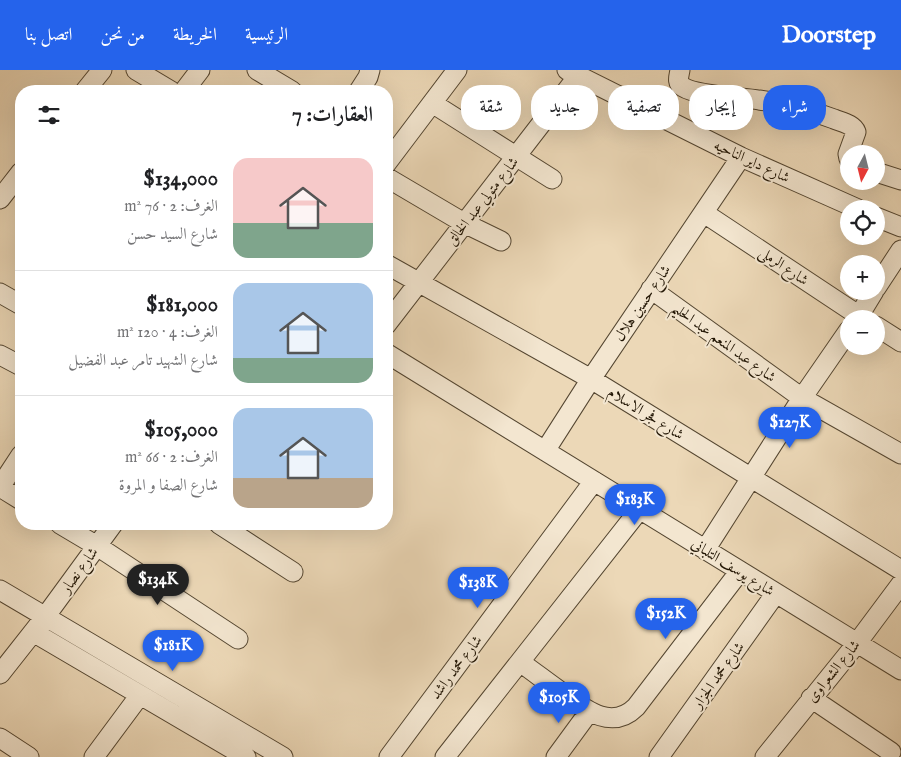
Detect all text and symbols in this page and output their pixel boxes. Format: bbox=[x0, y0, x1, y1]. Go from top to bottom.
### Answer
text: Doorstep bbox=[781, 20, 876, 51]
text: اتصل بنا bbox=[25, 24, 72, 47]
text: من نحن bbox=[100, 24, 145, 47]
text: الخريطة bbox=[173, 24, 217, 47]
text: الرئيسية bbox=[245, 24, 288, 47]
chip: شقة bbox=[461, 85, 521, 130]
chip: جديد bbox=[531, 85, 598, 130]
chip: تصفية bbox=[608, 85, 679, 130]
chip: إيجار bbox=[689, 85, 753, 130]
chip: شراء bbox=[763, 85, 826, 130]
icon: filters bbox=[35, 101, 63, 129]
text: العقارات: 7 bbox=[292, 102, 373, 129]
street label: شارع داير الناحيه bbox=[709, 136, 793, 190]
north arrow bbox=[840, 145, 885, 190]
map controls bbox=[840, 145, 885, 355]
street label: شارع متولي عبد الخالق bbox=[442, 153, 525, 251]
text: $134,000 bbox=[143, 166, 218, 193]
icon: home bbox=[273, 178, 333, 238]
text: الغرف: 2 · 76 m² bbox=[124, 197, 218, 217]
button: locate bbox=[840, 200, 885, 245]
text: شارع السيد حسن bbox=[127, 225, 218, 245]
street label: شارع الرملى bbox=[754, 243, 812, 292]
button: + bbox=[840, 255, 885, 300]
street label: شارع حسين هلال bbox=[610, 261, 678, 347]
text: $181,000 bbox=[146, 292, 218, 319]
street label: شارع عبد المنعم عبد الحليم bbox=[665, 298, 780, 391]
icon: home bbox=[273, 303, 333, 363]
button: − bbox=[840, 310, 885, 355]
text: الغرف: 4 · 120 m² bbox=[117, 323, 218, 343]
text: شارع الشهيد تامر عبد الفضيل bbox=[68, 351, 218, 371]
street label: شارع فجر الاسلام bbox=[603, 383, 687, 447]
pin: $127K bbox=[755, 406, 825, 449]
text: $127K bbox=[769, 413, 811, 433]
text: $105,000 bbox=[144, 417, 218, 444]
icon: home bbox=[273, 428, 333, 488]
text: الغرف: 2 · 66 m² bbox=[125, 448, 218, 468]
text: شارع الصفا و المروة bbox=[119, 476, 218, 496]
pin: $183K bbox=[600, 484, 670, 526]
text: $183K bbox=[616, 490, 654, 510]
street label: شارع يوسف التلباني bbox=[686, 534, 778, 603]
street label: شارع نصار bbox=[55, 544, 105, 600]
pin: $134K bbox=[123, 564, 193, 606]
pin: $138K bbox=[443, 566, 513, 609]
text: $134K bbox=[138, 570, 178, 590]
text: $138K bbox=[459, 573, 497, 593]
pin: $152K bbox=[631, 598, 701, 640]
text: $152K bbox=[646, 604, 686, 624]
pin: $181K bbox=[138, 630, 208, 672]
street label: شارع محمد راشد bbox=[426, 631, 489, 705]
text: $181K bbox=[154, 636, 192, 656]
street label: شارع الشعراوى bbox=[802, 636, 867, 708]
street label: شارع محمد الجزار bbox=[687, 638, 751, 716]
pin: $105K bbox=[524, 682, 594, 724]
text: $105K bbox=[539, 688, 579, 708]

